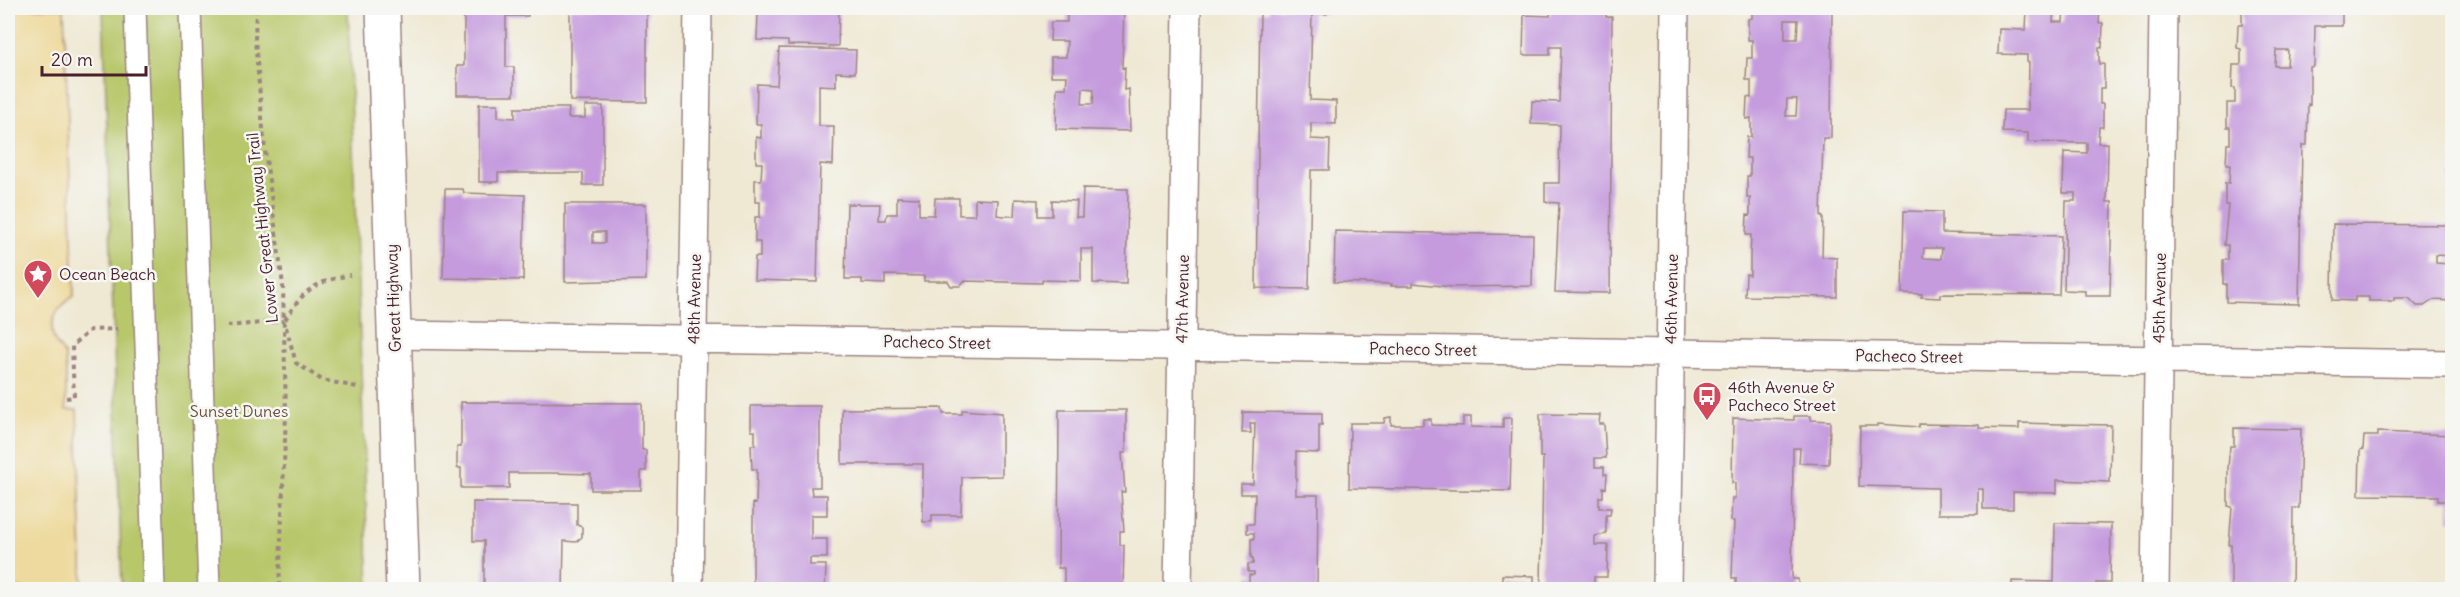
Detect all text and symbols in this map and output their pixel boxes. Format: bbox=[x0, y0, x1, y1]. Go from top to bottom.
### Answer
scale bar bbox=[42, 39, 146, 77]
text: 20 m bbox=[51, 48, 93, 71]
street label: Lower Great Highway Trail bbox=[242, 132, 282, 324]
street label: Great Highway bbox=[381, 243, 405, 353]
street label: 45th Avenue bbox=[2148, 253, 2170, 343]
street label: 48th Avenue bbox=[683, 254, 705, 344]
street label: 47th Avenue bbox=[1171, 254, 1193, 344]
street label: 46th Avenue bbox=[1660, 254, 1682, 344]
place icon: Ocean Beach bbox=[22, 258, 54, 300]
place label: Ocean Beach bbox=[59, 264, 156, 284]
street label: Pacheco Street bbox=[883, 331, 992, 353]
street label: Pacheco Street bbox=[1369, 338, 1478, 360]
street label: Pacheco Street bbox=[1855, 345, 1964, 367]
place label: 46th Avenue & Pacheco Street bbox=[1728, 377, 1836, 415]
bus stop icon: 46th Avenue & Pacheco Street bbox=[1691, 380, 1723, 422]
park label: Sunset Dunes bbox=[190, 401, 288, 421]

